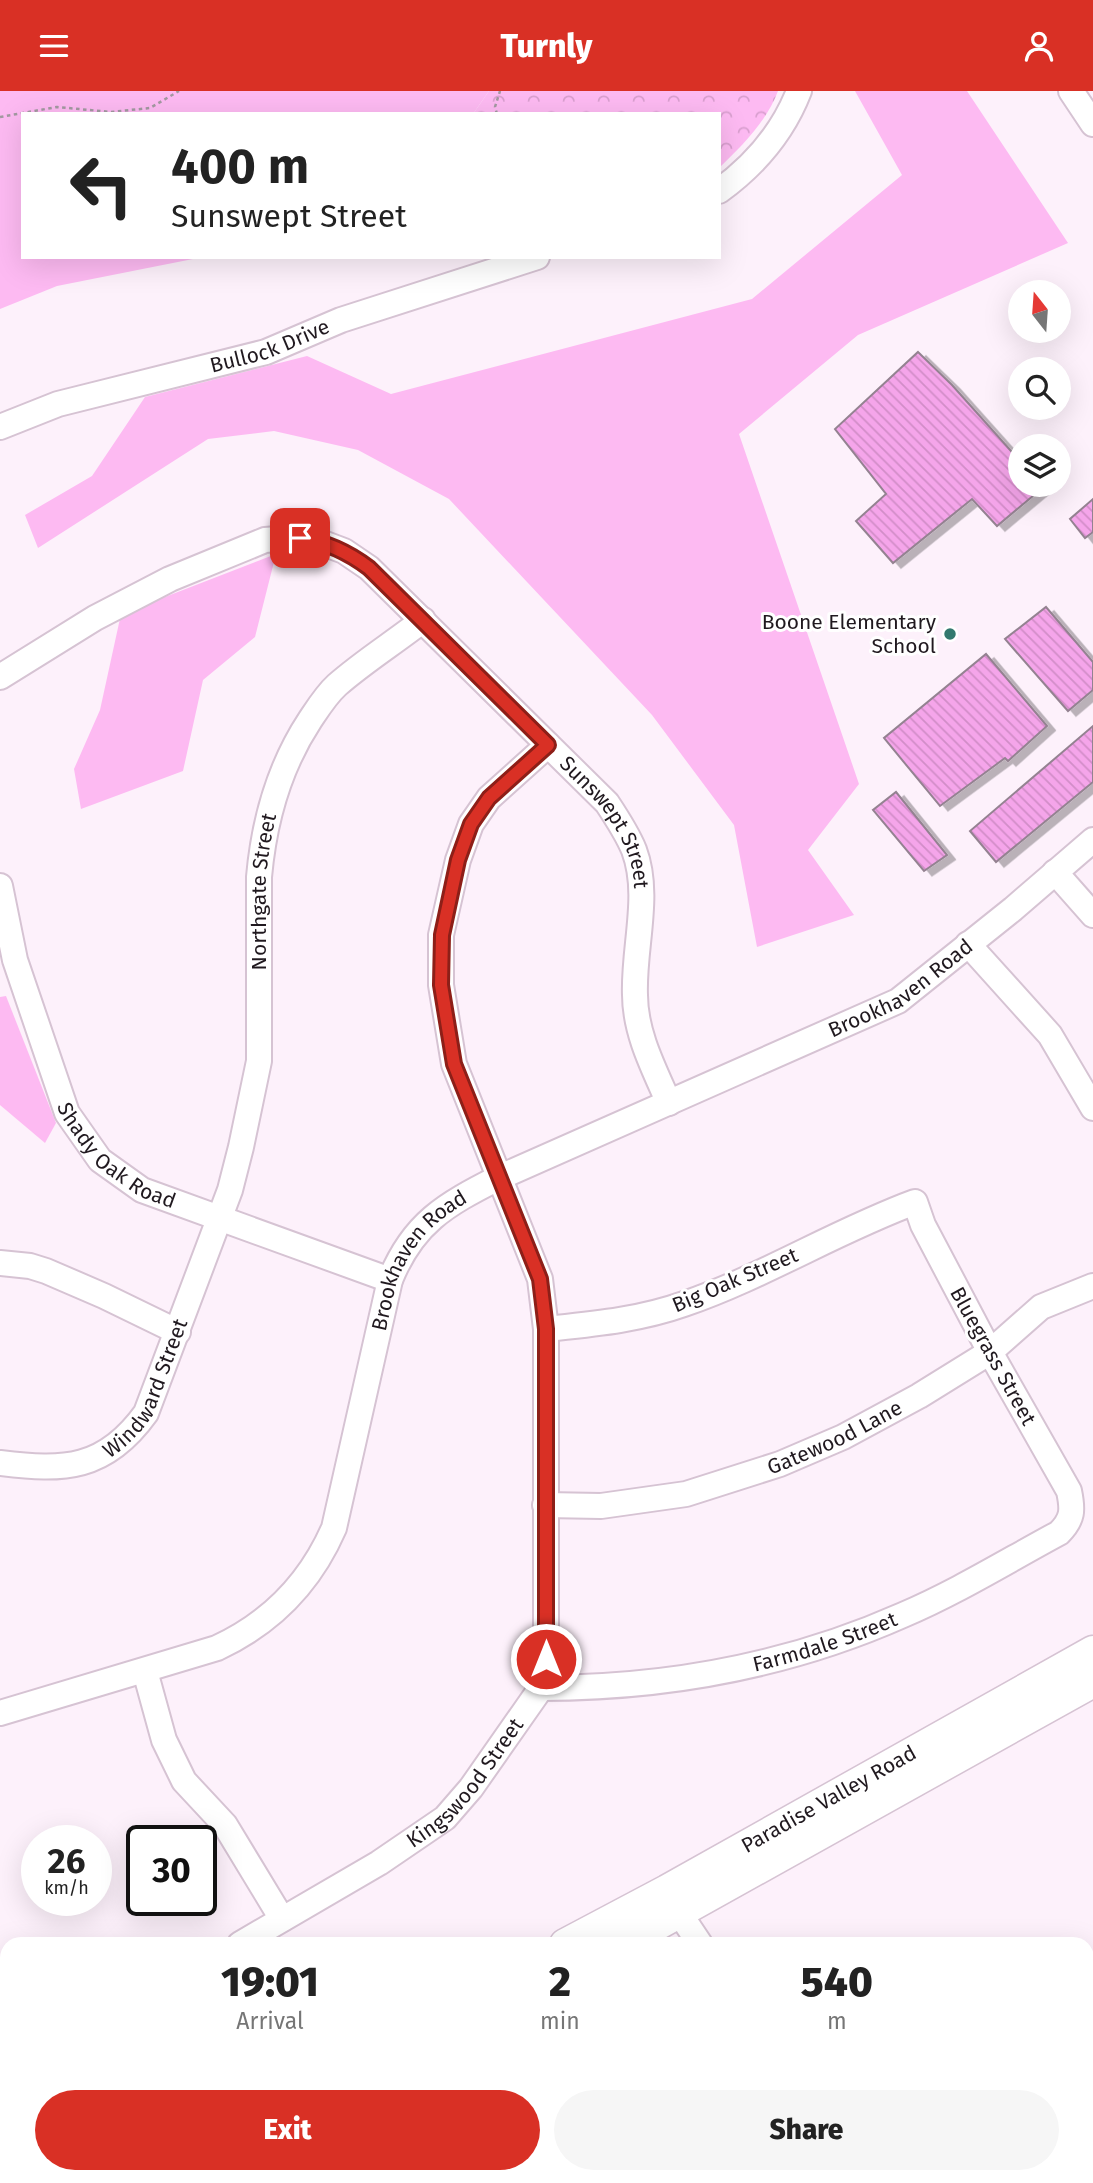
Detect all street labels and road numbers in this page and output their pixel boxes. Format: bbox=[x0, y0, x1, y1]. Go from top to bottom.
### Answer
street label: Bullock Drive bbox=[207, 313, 333, 379]
street label: Sunswept Street bbox=[554, 751, 654, 890]
street label: Northgate Street bbox=[246, 810, 282, 970]
street label: Brookhaven Road bbox=[824, 933, 978, 1043]
street label: Shady Oak Road bbox=[51, 1099, 179, 1214]
street label: Brookhaven Road bbox=[366, 1185, 471, 1333]
street label: Big Oak Street bbox=[668, 1242, 802, 1318]
street label: Bluegrass Street bbox=[944, 1282, 1042, 1430]
street label: Windward Street bbox=[98, 1315, 193, 1464]
street label: Gatewood Lane bbox=[764, 1395, 907, 1480]
street label: Farmdale Street bbox=[750, 1606, 901, 1678]
street label: Kingswood Street bbox=[402, 1713, 529, 1853]
street label: Paradise Valley Road bbox=[737, 1740, 921, 1859]

